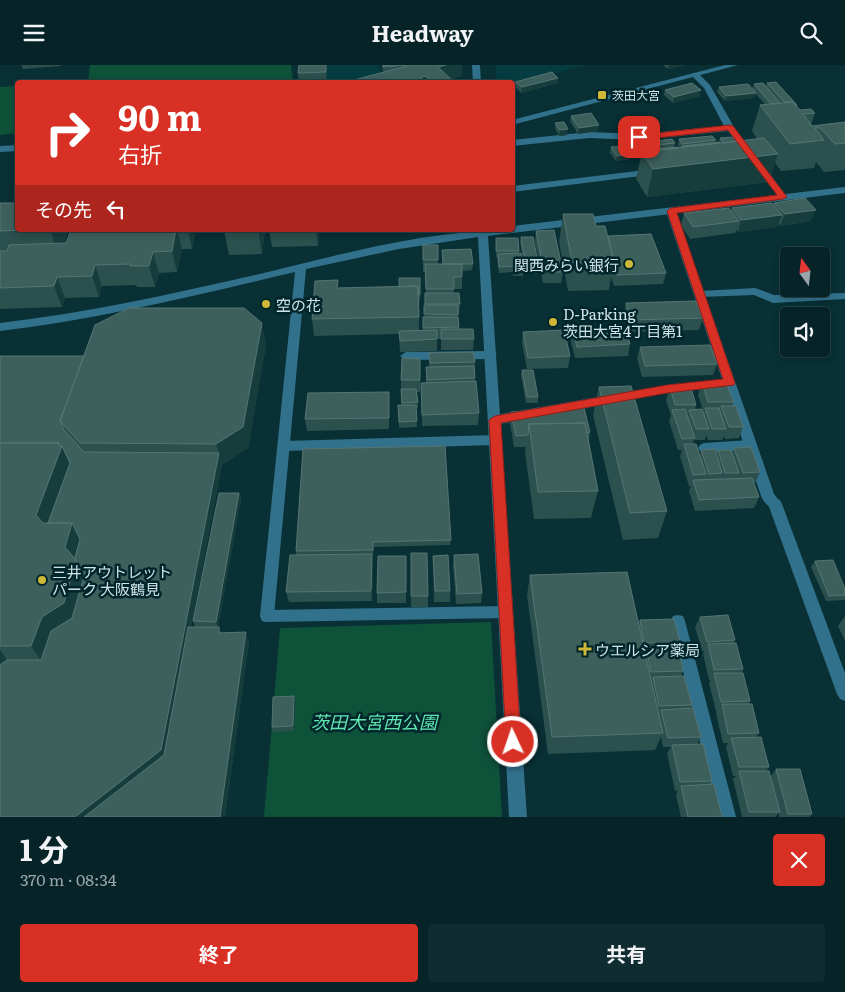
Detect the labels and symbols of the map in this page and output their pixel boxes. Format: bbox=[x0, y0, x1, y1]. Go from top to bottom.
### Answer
place label: 茨田大宮 bbox=[612, 86, 660, 104]
marker: 茨田大宮 bbox=[596, 89, 608, 101]
pin bbox=[618, 116, 660, 158]
north arrow bbox=[780, 247, 830, 297]
place label: 関西みらい銀行 bbox=[514, 253, 619, 276]
marker: 関西みらい銀行 bbox=[623, 258, 635, 270]
place label: 空の花 bbox=[276, 293, 321, 316]
marker: 空の花 bbox=[260, 298, 272, 310]
place label: D-Parking 茨田大宮4丁目第1 bbox=[563, 302, 682, 342]
marker: D-Parking 茨田大宮4丁目第1 bbox=[547, 316, 559, 328]
place label: 三井アウトレット パーク 大阪鶴見 bbox=[52, 560, 172, 600]
marker: 三井アウトレット パーク 大阪鶴見 bbox=[36, 574, 48, 586]
place label: ウエルシア薬局 bbox=[595, 638, 700, 661]
marker: ウエルシア薬局 bbox=[579, 643, 591, 655]
park label: 茨田大宮西公園 bbox=[311, 708, 440, 735]
position arrow bbox=[486, 715, 538, 767]

